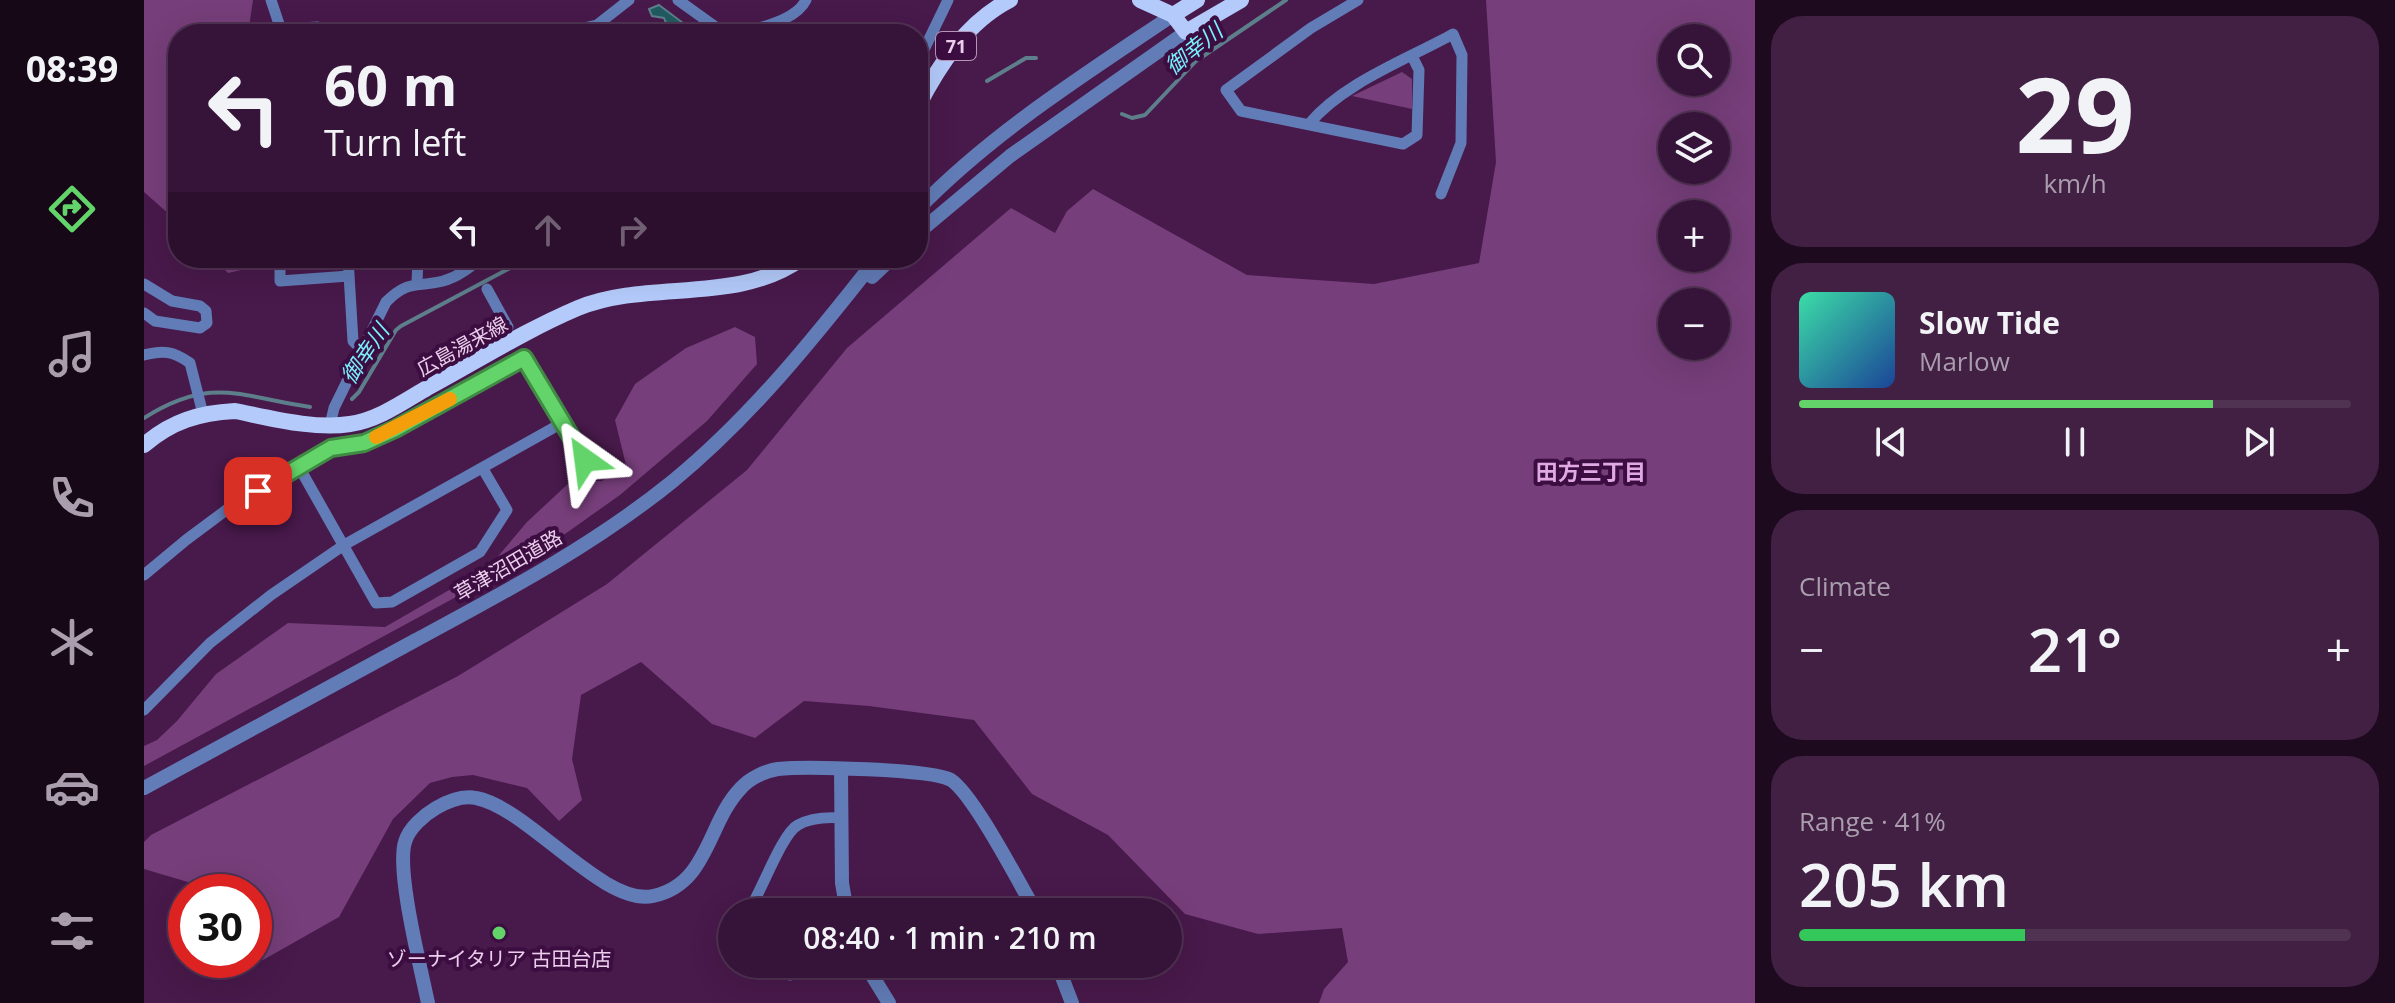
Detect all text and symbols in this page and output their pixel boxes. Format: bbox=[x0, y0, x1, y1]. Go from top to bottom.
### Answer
water label: 御幸川 bbox=[1158, 14, 1230, 80]
map controls bbox=[1658, 24, 1730, 360]
button: search bbox=[1658, 24, 1730, 96]
road number: 71 bbox=[936, 32, 976, 60]
text: 29 bbox=[2016, 42, 2134, 183]
text: 08:39 bbox=[26, 44, 118, 93]
text: 60 m bbox=[324, 46, 458, 122]
icon: left bbox=[192, 56, 296, 160]
button: layers bbox=[1658, 112, 1730, 184]
text: Turn left bbox=[324, 118, 466, 167]
text: km/h bbox=[2043, 165, 2107, 201]
icon: directions bbox=[44, 181, 100, 237]
button: + bbox=[1658, 200, 1730, 272]
icon: left bbox=[442, 208, 486, 252]
icon: ahead bbox=[526, 208, 570, 252]
icon: right bbox=[610, 208, 654, 252]
button: − bbox=[1658, 288, 1730, 360]
text: Slow Tide bbox=[1919, 302, 2060, 343]
street label: 広島湯来線 bbox=[412, 310, 512, 382]
water label: 御幸川 bbox=[333, 316, 396, 389]
icon: music bbox=[44, 326, 100, 382]
text: Marlow bbox=[1919, 343, 2010, 379]
position arrow bbox=[543, 418, 627, 502]
icon: previous bbox=[1869, 420, 1913, 464]
icon: pause bbox=[2053, 420, 2097, 464]
icon: next bbox=[2237, 420, 2281, 464]
district label: 田方三丁目 bbox=[1536, 456, 1646, 486]
pin bbox=[224, 457, 292, 525]
icon: arrive bbox=[236, 469, 280, 513]
icon: phone bbox=[44, 470, 100, 526]
street label: 草津沼田道路 bbox=[449, 523, 567, 607]
text: Climate bbox=[1799, 568, 1891, 604]
text: 21° bbox=[2028, 608, 2122, 690]
icon: climate bbox=[44, 614, 100, 670]
text: − bbox=[1799, 619, 1824, 679]
text: + bbox=[2326, 619, 2351, 679]
icon: car bbox=[44, 759, 100, 815]
text: Range · 41% bbox=[1799, 803, 1946, 839]
text: 205 km bbox=[1799, 843, 2009, 925]
speed limit sign: 30 bbox=[168, 874, 272, 978]
icon: filters bbox=[44, 903, 100, 959]
text: 08:40 · 1 min · 210 m bbox=[803, 917, 1097, 958]
marker: ゾーナイタリア 古田台店 bbox=[490, 924, 508, 942]
place label: ゾーナイタリア 古田台店 bbox=[387, 945, 611, 972]

